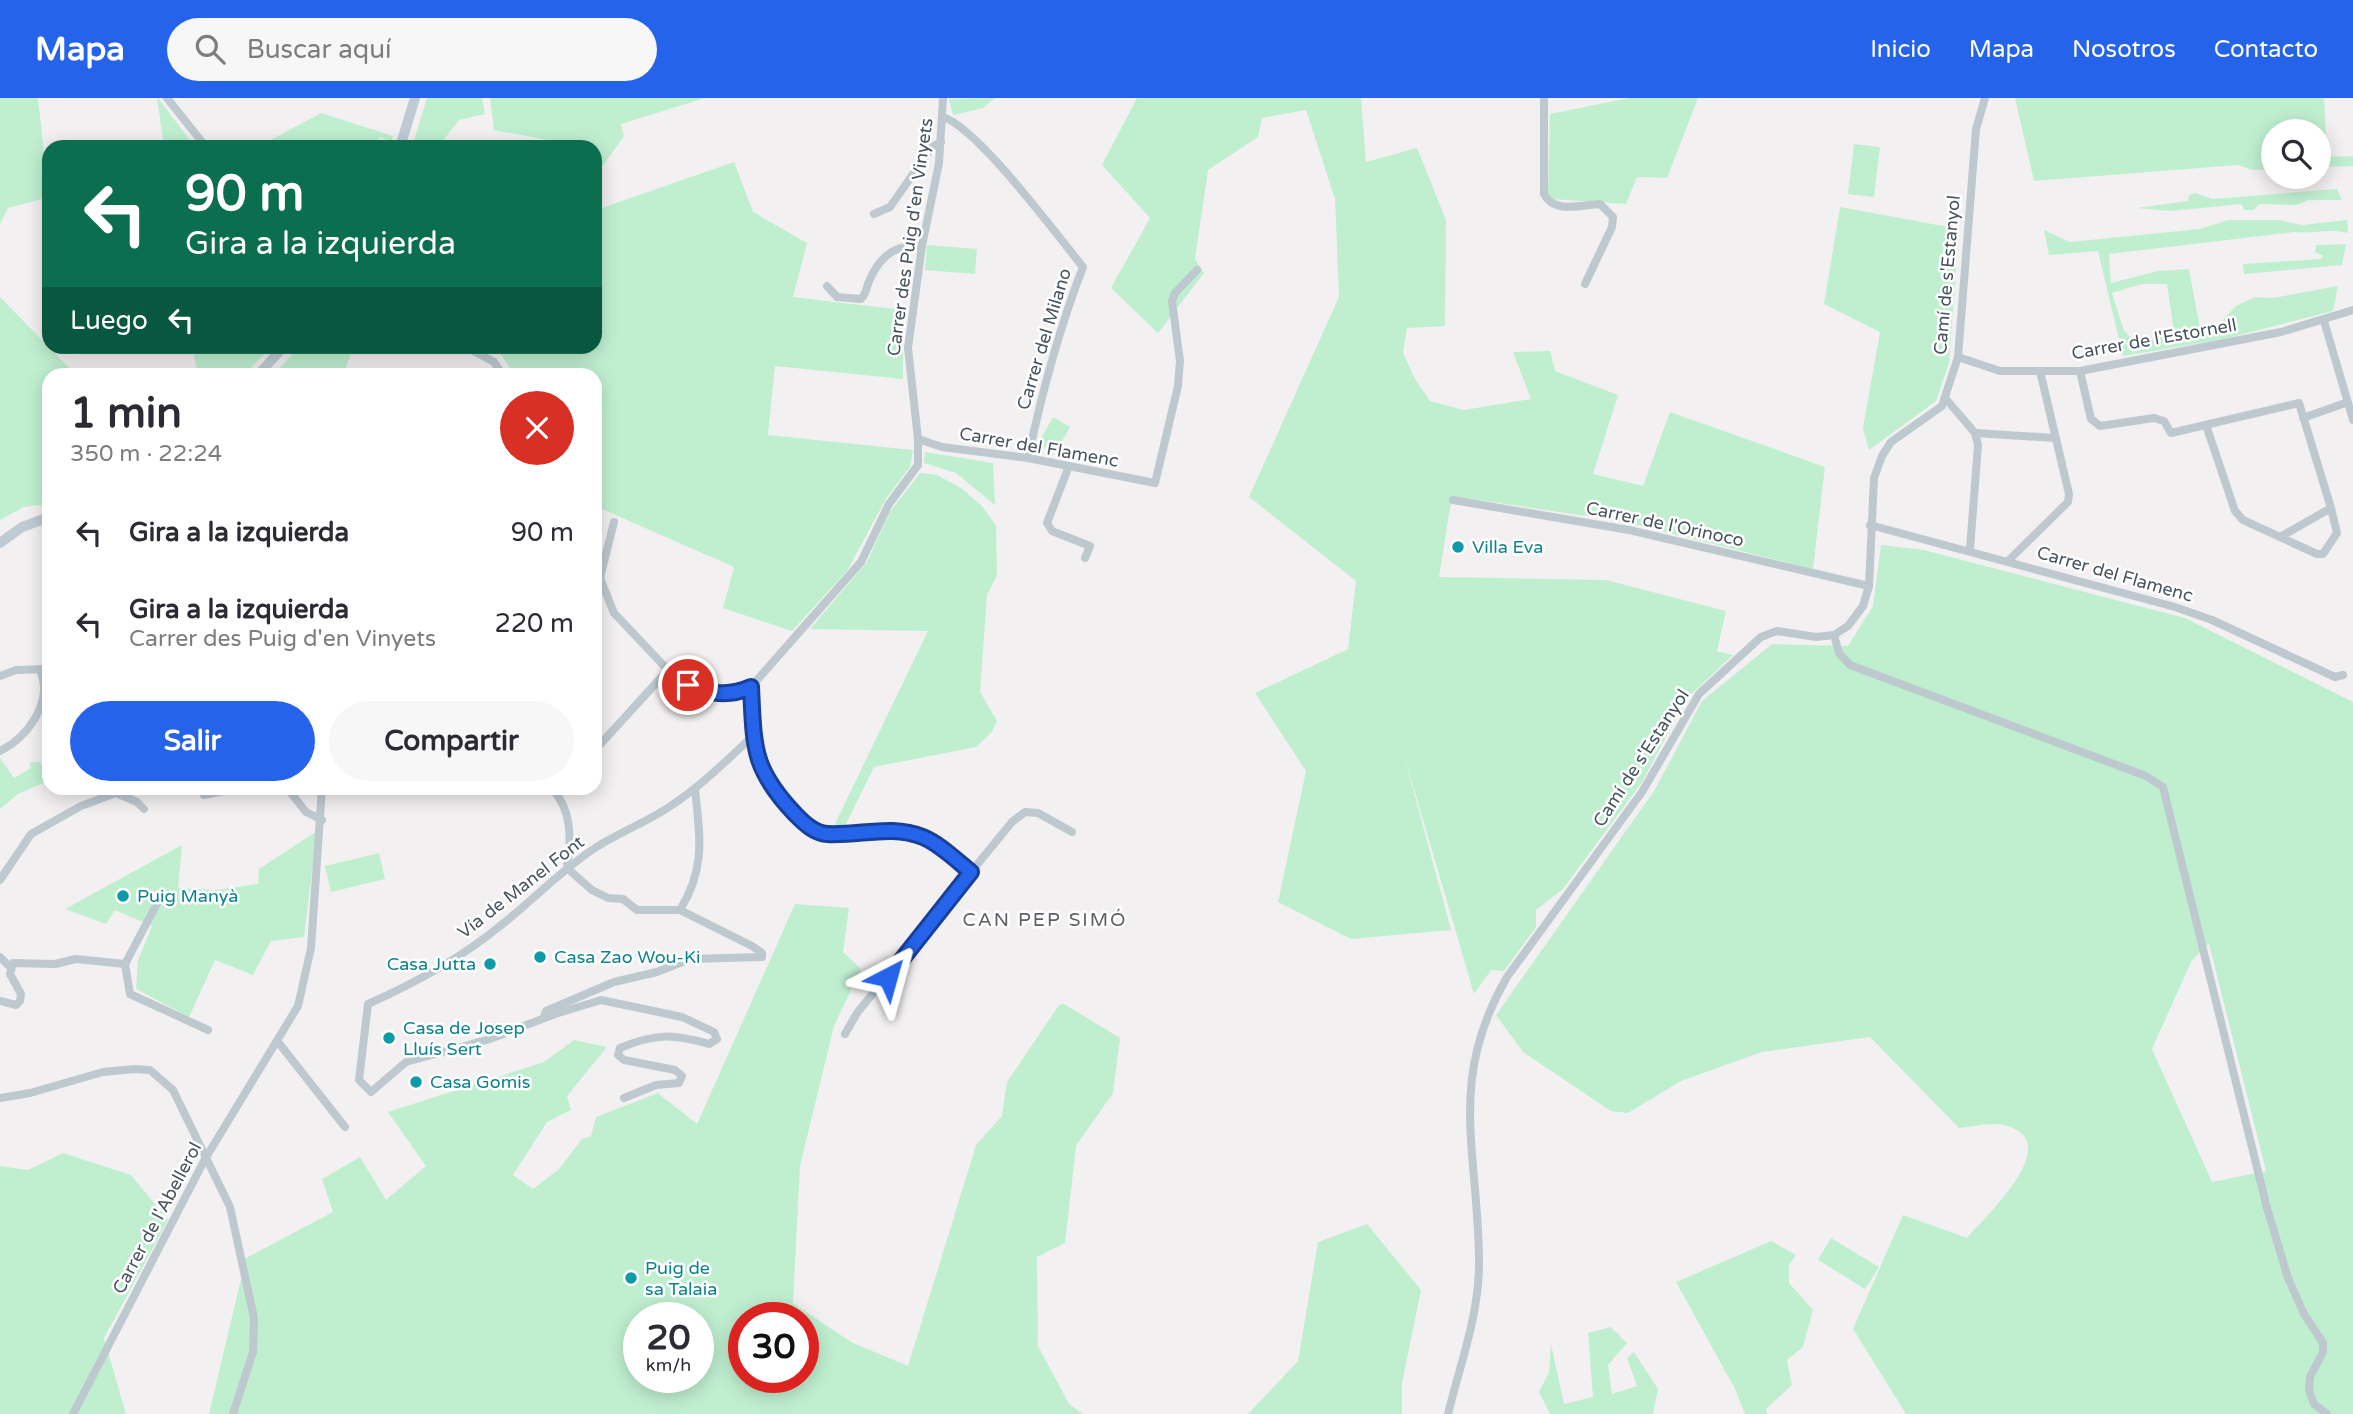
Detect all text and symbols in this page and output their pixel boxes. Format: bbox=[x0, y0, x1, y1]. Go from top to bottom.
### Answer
search box bbox=[167, 18, 657, 81]
text: Mapa bbox=[35, 30, 125, 69]
icon: search bbox=[191, 30, 229, 68]
text: Buscar aquí bbox=[247, 34, 391, 65]
text: Inicio bbox=[1870, 35, 1931, 64]
text: Mapa bbox=[1969, 35, 2034, 64]
text: Nosotros bbox=[2072, 35, 2176, 64]
text: Contacto bbox=[2214, 35, 2318, 64]
street label: Carrer des Puig d'en Vinyets bbox=[882, 117, 938, 357]
map controls bbox=[2261, 119, 2331, 189]
button: search bbox=[2261, 119, 2331, 189]
text: 90 m bbox=[185, 165, 304, 224]
icon: left bbox=[70, 168, 161, 259]
street label: Camí de s'Estanyol bbox=[1929, 194, 1965, 356]
text: Gira a la izquierda bbox=[185, 225, 456, 263]
street label: Carrer del Milano bbox=[1012, 266, 1076, 412]
icon: left bbox=[162, 301, 200, 339]
text: Luego bbox=[70, 305, 148, 336]
street label: Carrer de l'Estornell bbox=[2070, 314, 2238, 364]
text: 1 min bbox=[70, 388, 182, 439]
button: close bbox=[500, 391, 574, 465]
street label: Carrer del Flamenc bbox=[958, 422, 1120, 472]
text: 350 m · 22:24 bbox=[70, 440, 222, 468]
street label: Carrer de l'Orinoco bbox=[1584, 497, 1746, 551]
icon: left bbox=[70, 514, 108, 552]
text: Gira a la izquierda bbox=[129, 517, 349, 548]
text: 90 m bbox=[511, 517, 574, 548]
place label: Villa Eva bbox=[1472, 536, 1543, 558]
marker: Villa Eva bbox=[1450, 539, 1466, 555]
street label: Carrer del Flamenc bbox=[2034, 541, 2196, 607]
text: Gira a la izquierda bbox=[129, 594, 349, 625]
icon: left bbox=[70, 605, 108, 643]
text: 220 m bbox=[494, 608, 574, 639]
text: Carrer des Puig d'en Vinyets bbox=[129, 625, 436, 653]
pin bbox=[658, 655, 718, 715]
icon: arrive bbox=[669, 666, 707, 704]
street label: Camí de s'Estanyol bbox=[1588, 685, 1694, 831]
button: Salir bbox=[70, 701, 315, 781]
button: Compartir bbox=[329, 701, 574, 781]
street label: Vía de Manel Font bbox=[453, 831, 589, 943]
place label: Puig Manyà bbox=[137, 885, 238, 907]
marker: Puig Manyà bbox=[115, 888, 131, 904]
district label: CAN PEP SIMÓ bbox=[962, 908, 1128, 931]
position arrow bbox=[851, 940, 925, 1014]
place label: Casa Zao Wou-Ki bbox=[554, 946, 700, 968]
marker: Casa Zao Wou-Ki bbox=[532, 949, 548, 965]
place label: Casa Jutta bbox=[387, 953, 476, 975]
marker: Casa Jutta bbox=[482, 956, 498, 972]
place label: Casa de Josep Lluís Sert bbox=[403, 1017, 525, 1060]
marker: Casa de Josep Lluís Sert bbox=[381, 1030, 397, 1046]
place label: Casa Gomis bbox=[430, 1071, 530, 1093]
marker: Casa Gomis bbox=[408, 1074, 424, 1090]
street label: Carrer de l'Abellerol bbox=[108, 1138, 206, 1298]
place label: Puig de sa Talaia bbox=[645, 1257, 717, 1300]
marker: Puig de sa Talaia bbox=[623, 1270, 639, 1286]
speed limit sign: 30 bbox=[728, 1302, 819, 1393]
text: 20 bbox=[647, 1317, 690, 1359]
text: km/h bbox=[646, 1354, 691, 1376]

